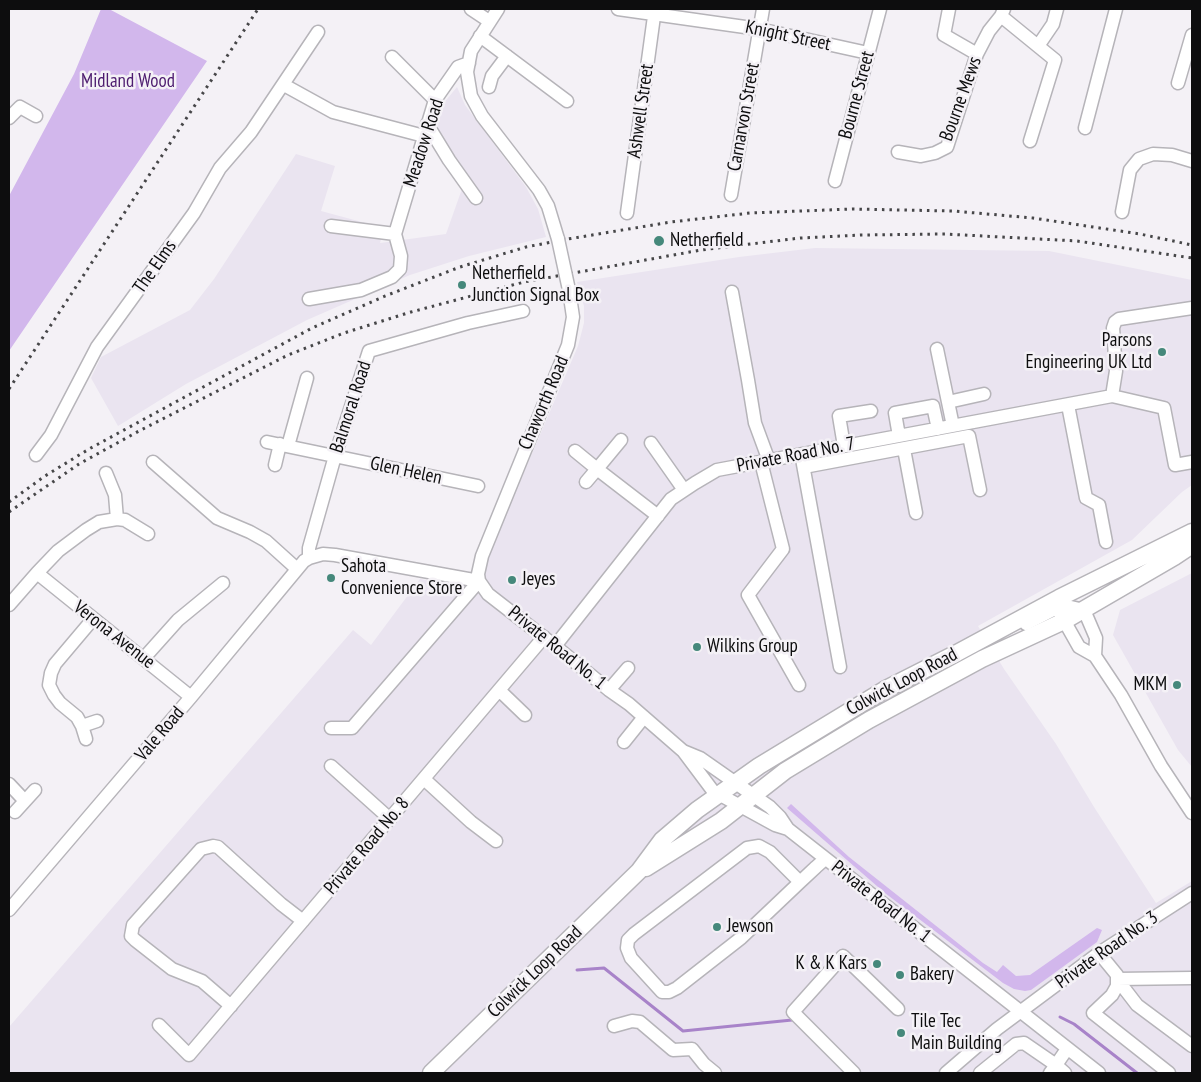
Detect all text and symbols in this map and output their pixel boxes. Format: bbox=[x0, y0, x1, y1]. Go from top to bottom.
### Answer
street label: Knight Street bbox=[743, 16, 833, 56]
street label: Bourne Street bbox=[834, 49, 880, 141]
street label: Bourne Mews bbox=[935, 54, 987, 144]
street label: Carnarvon Street bbox=[723, 61, 765, 173]
street label: Ashwell Street bbox=[623, 62, 659, 160]
park label: Midland Wood bbox=[81, 71, 175, 93]
street label: Meadow Road bbox=[399, 96, 449, 190]
place label: Netherfield bbox=[670, 230, 744, 252]
marker: Netherfield bbox=[652, 234, 666, 248]
street label: The Elms bbox=[128, 236, 182, 298]
place label: Netherfield Junction Signal Box bbox=[472, 263, 599, 307]
marker: Netherfield Junction Signal Box bbox=[456, 279, 468, 291]
place label: Parsons Engineering UK Ltd bbox=[1025, 330, 1152, 374]
marker: Parsons Engineering UK Ltd bbox=[1156, 346, 1168, 358]
street label: Chaworth Road bbox=[514, 353, 574, 453]
street label: Balmoral Road bbox=[325, 358, 377, 456]
street label: Private Road No. 7 bbox=[735, 432, 857, 478]
street label: Glen Helen bbox=[368, 452, 444, 490]
place label: Sahota Convenience Store bbox=[341, 556, 462, 600]
place label: Jeyes bbox=[522, 569, 556, 591]
marker: Sahota Convenience Store bbox=[325, 572, 337, 584]
marker: Jeyes bbox=[506, 574, 518, 586]
street label: Verona Avenue bbox=[69, 596, 159, 674]
street label: Private Road No. 1 bbox=[503, 601, 611, 695]
place label: Wilkins Group bbox=[707, 636, 798, 658]
marker: Wilkins Group bbox=[691, 641, 703, 653]
street label: Colwick Loop Road bbox=[843, 643, 961, 721]
place label: MKM bbox=[1133, 674, 1167, 696]
marker: MKM bbox=[1171, 679, 1183, 691]
street label: Vale Road bbox=[131, 702, 189, 766]
street label: Private Road No. 8 bbox=[320, 793, 414, 899]
street label: Private Road No. 1 bbox=[827, 856, 935, 948]
street label: Private Road No. 3 bbox=[1051, 906, 1163, 994]
place label: Jewson bbox=[727, 916, 773, 938]
street label: Colwick Loop Road bbox=[483, 921, 587, 1023]
marker: Jewson bbox=[711, 921, 723, 933]
place label: K & K Kars bbox=[796, 953, 867, 975]
marker: K & K Kars bbox=[871, 958, 883, 970]
place label: Bakery bbox=[910, 964, 954, 986]
marker: Bakery bbox=[894, 969, 906, 981]
place label: Tile Tec Main Building bbox=[911, 1011, 1002, 1055]
marker: Tile Tec Main Building bbox=[895, 1027, 907, 1039]

